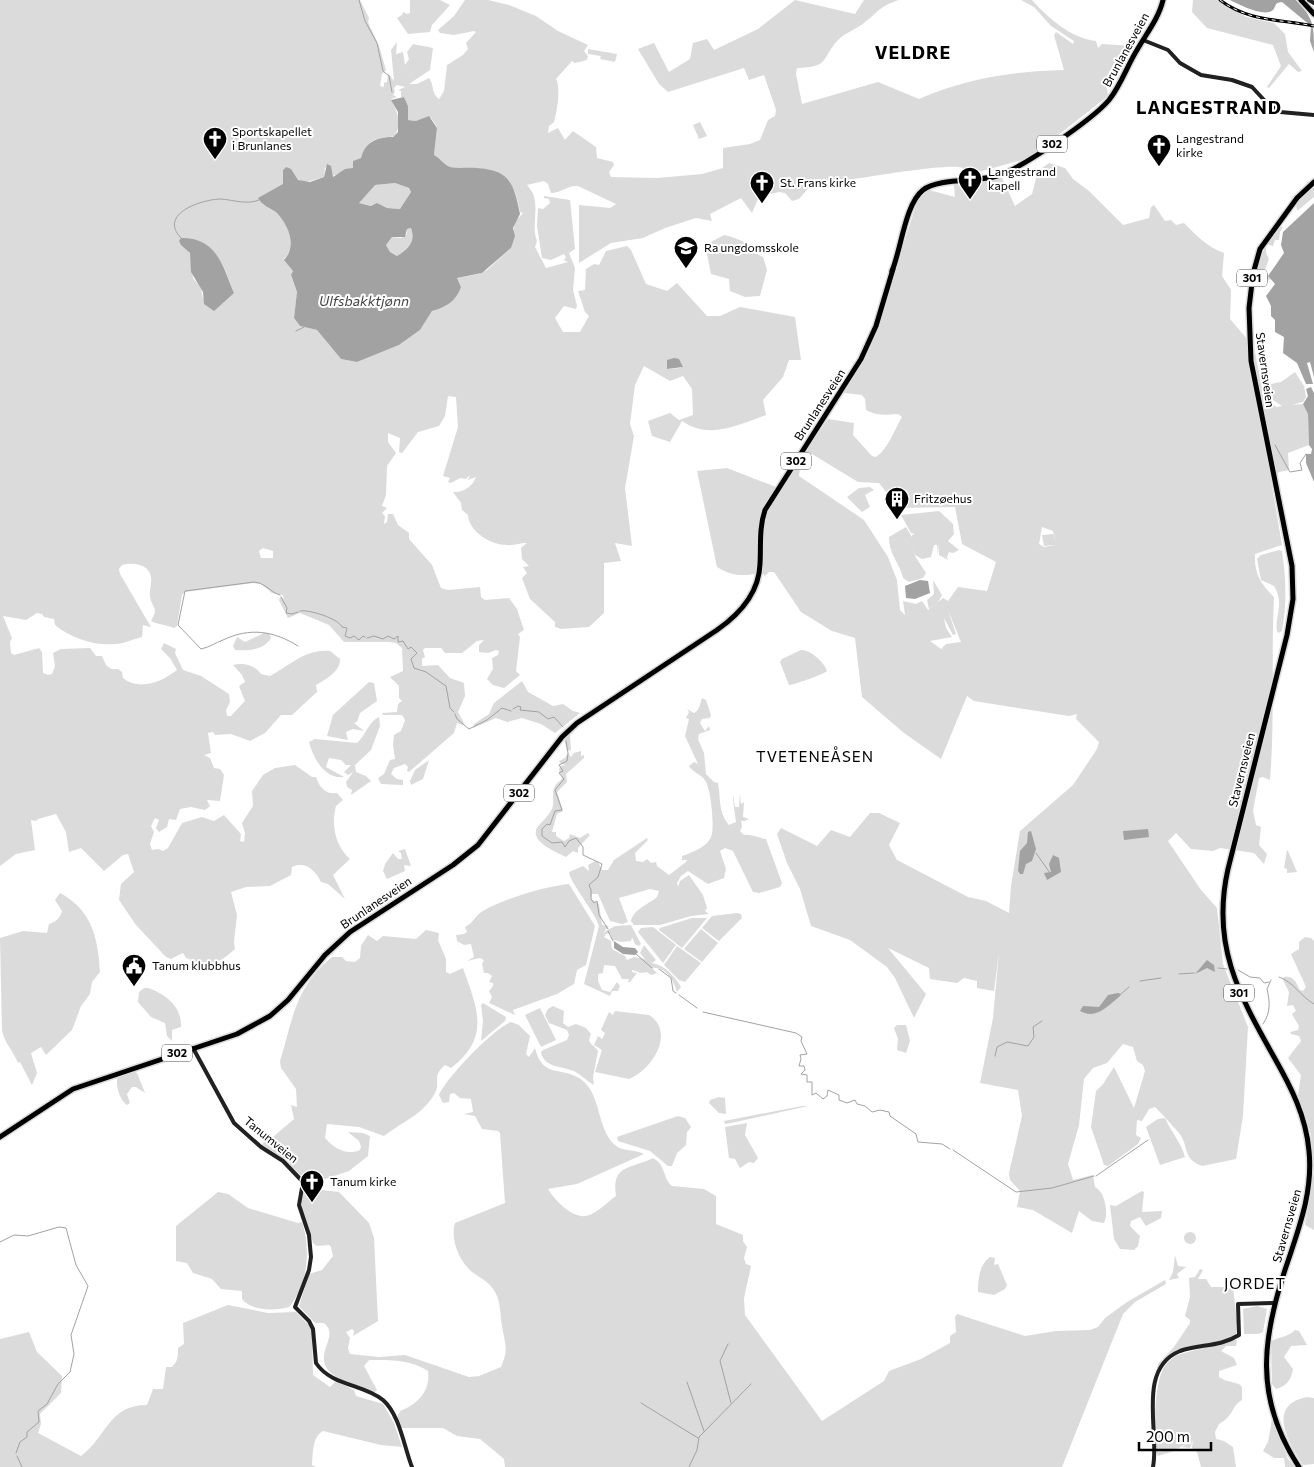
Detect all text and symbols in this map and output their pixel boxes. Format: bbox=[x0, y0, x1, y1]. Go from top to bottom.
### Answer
street label: Brunlanesveien bbox=[1099, 10, 1151, 89]
district label: VELDRE bbox=[875, 41, 951, 63]
district label: LANGESTRAND bbox=[1136, 96, 1282, 118]
place label: Sportskapellet i Brunlanes bbox=[232, 124, 312, 152]
church icon: Sportskapellet i Brunlanes bbox=[202, 126, 228, 160]
place label: Langestrand kirke bbox=[1176, 131, 1244, 159]
church icon: Langestrand kirke bbox=[1146, 133, 1172, 167]
road number: 302 bbox=[1037, 136, 1067, 152]
place label: Langestrand kapell bbox=[988, 164, 1056, 192]
church icon: Langestrand kapell bbox=[957, 166, 983, 200]
church icon: St. Frans kirke bbox=[749, 170, 775, 204]
place label: St. Frans kirke bbox=[780, 175, 856, 189]
school or university icon: Ra ungdomsskole bbox=[673, 235, 699, 269]
place label: Ra ungdomsskole bbox=[704, 240, 799, 254]
road number: 301 bbox=[1237, 270, 1267, 286]
water label: Ulfsbakktjønn bbox=[319, 292, 409, 309]
street label: Stavernsveien bbox=[1254, 331, 1278, 408]
street label: Brunlanesveien bbox=[791, 366, 848, 443]
road number: 302 bbox=[781, 452, 811, 470]
building icon: Fritzøehus bbox=[884, 486, 910, 520]
place label: Fritzøehus bbox=[914, 491, 972, 505]
street label: Stavernsveien bbox=[1225, 731, 1257, 808]
district label: TVETENEÅSEN bbox=[756, 746, 874, 765]
road number: 302 bbox=[504, 784, 534, 801]
street label: Brunlanesveien bbox=[337, 873, 414, 931]
public building icon: Tanum klubbhus bbox=[121, 953, 147, 987]
place label: Tanum klubbhus bbox=[152, 958, 241, 972]
road number: 301 bbox=[1224, 984, 1254, 1001]
road number: 302 bbox=[162, 1044, 192, 1062]
street label: Tanumveien bbox=[242, 1113, 301, 1165]
church icon: Tanum kirke bbox=[299, 1169, 325, 1203]
place label: Tanum kirke bbox=[330, 1174, 396, 1188]
street label: Stavernsveien bbox=[1269, 1187, 1303, 1264]
district label: JORDET bbox=[1224, 1274, 1286, 1292]
scale bar bbox=[1139, 1420, 1212, 1452]
text: 200 m bbox=[1146, 1427, 1190, 1445]

